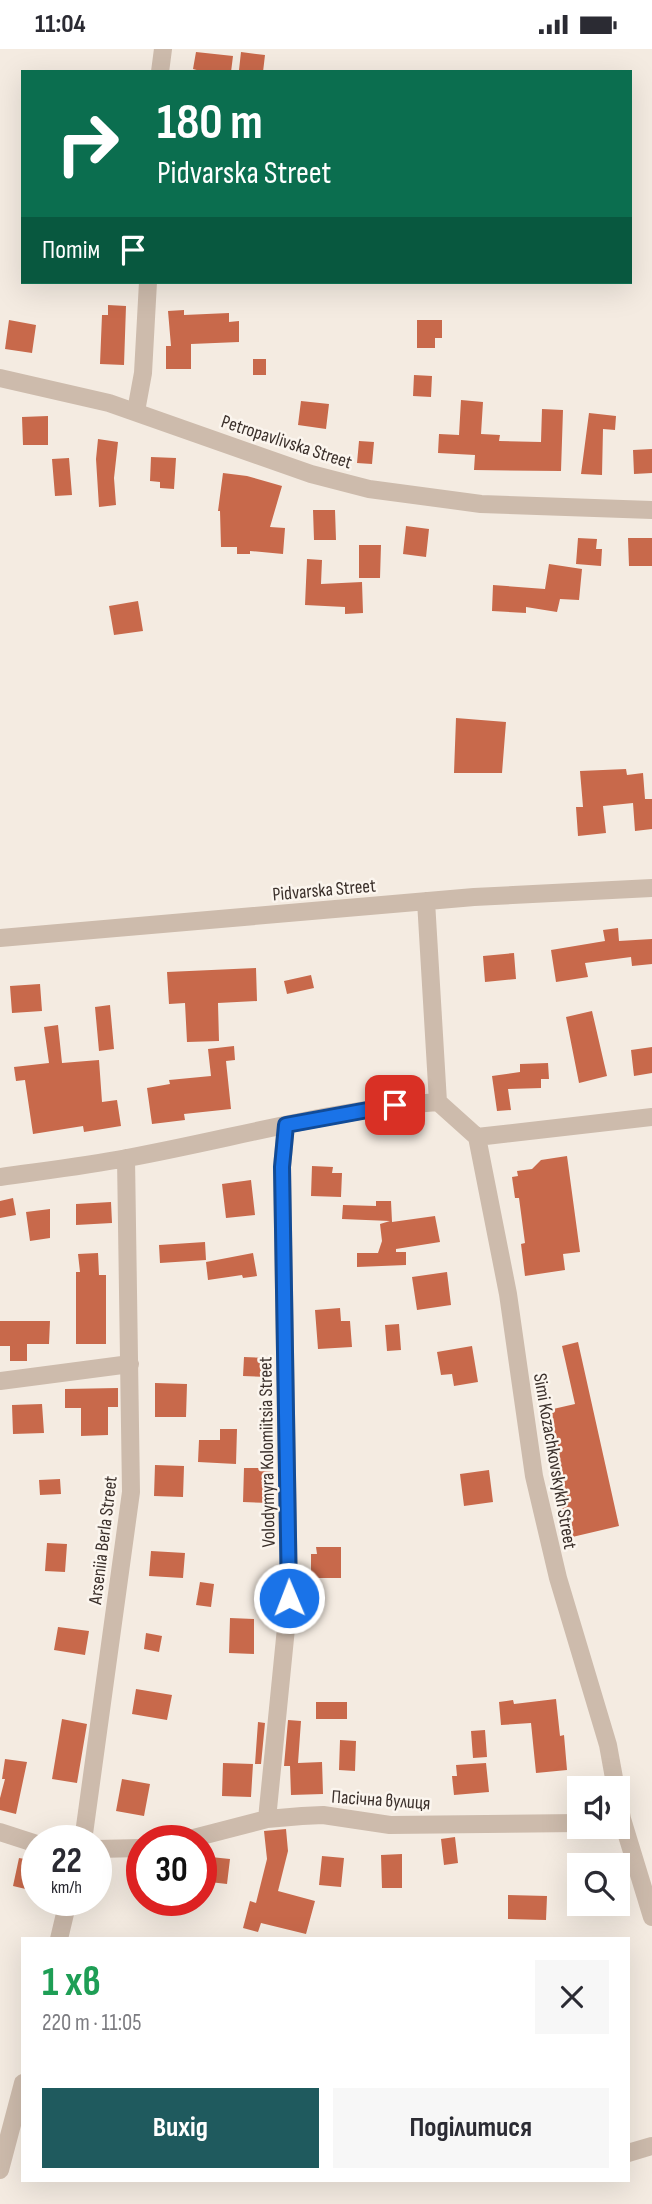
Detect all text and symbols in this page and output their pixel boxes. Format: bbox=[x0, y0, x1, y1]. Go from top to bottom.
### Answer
text: 11:04 bbox=[35, 9, 86, 40]
text: 180 m bbox=[157, 94, 263, 153]
icon: right bbox=[42, 98, 133, 189]
text: Pidvarska Street bbox=[157, 154, 331, 193]
icon: arrive bbox=[114, 231, 152, 269]
text: Потім bbox=[42, 235, 100, 266]
street label: Petropavlivska Street bbox=[218, 410, 355, 474]
street label: Pidvarska Street bbox=[272, 875, 377, 906]
pin bbox=[365, 1075, 425, 1135]
icon: arrive bbox=[376, 1086, 414, 1124]
street label: Volodymyra Kolomiitsia Street bbox=[254, 1356, 281, 1548]
street label: Simi Kozachkovskykh Street bbox=[528, 1371, 581, 1551]
street label: Arseniia Berla Street bbox=[84, 1474, 123, 1607]
position arrow bbox=[252, 1561, 326, 1635]
map controls bbox=[567, 1776, 630, 1916]
button: sound bbox=[567, 1776, 630, 1839]
street label: Пасічна вулиця bbox=[331, 1786, 431, 1815]
speed limit sign: 30 bbox=[126, 1825, 217, 1916]
text: 22 bbox=[51, 1840, 82, 1883]
button: search bbox=[567, 1853, 630, 1916]
text: km/h bbox=[51, 1877, 82, 1898]
text: 1 хв bbox=[42, 1957, 101, 2008]
button: close bbox=[535, 1960, 609, 2034]
text: 220 m · 11:05 bbox=[42, 2009, 141, 2037]
button: Вихід bbox=[42, 2088, 319, 2168]
button: Поділитися bbox=[333, 2088, 609, 2168]

